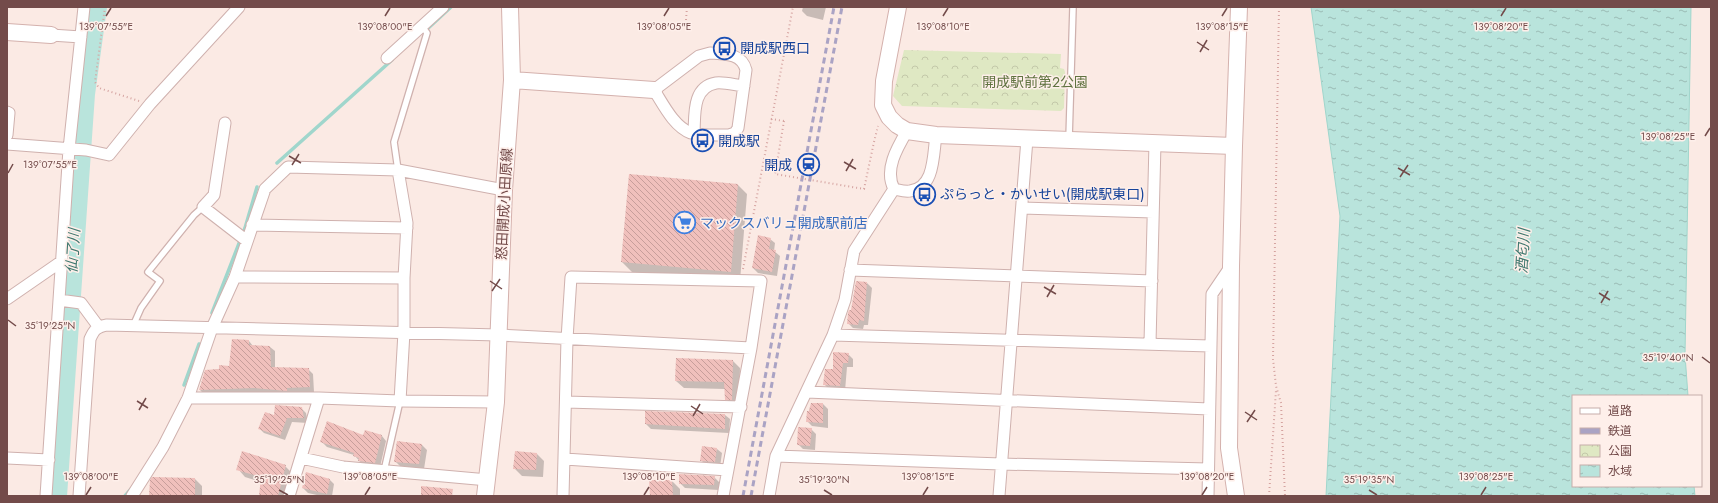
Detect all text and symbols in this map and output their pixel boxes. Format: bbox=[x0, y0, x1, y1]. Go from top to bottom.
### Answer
text: 139°07'55"E bbox=[79, 19, 133, 34]
text: 139°08'00"E bbox=[358, 19, 412, 34]
text: 139°08'05"E bbox=[637, 19, 691, 34]
text: 139°08'10"E bbox=[916, 19, 970, 34]
text: 139°08'15"E bbox=[1195, 19, 1249, 34]
text: 139°08'20"E bbox=[1474, 19, 1528, 34]
bus stop icon: 開成駅西口 bbox=[711, 35, 737, 61]
place label: 開成駅西口 bbox=[740, 38, 810, 58]
park label: 開成駅前第２公園 bbox=[982, 72, 1088, 92]
bus stop icon: 開成駅 bbox=[689, 128, 715, 154]
text: 139°08'25"E bbox=[1641, 129, 1695, 144]
place label: 開成駅 bbox=[718, 131, 760, 151]
street label: 怒田開成小田原線 bbox=[491, 148, 517, 260]
station icon: 開成 bbox=[795, 152, 821, 178]
place label: 開成 bbox=[764, 155, 792, 175]
text: 139°07'55"E bbox=[23, 157, 77, 172]
bus stop icon: ぷらっと・かいせい(開成駅東口) bbox=[912, 181, 938, 207]
place label: ぷらっと・かいせい(開成駅東口) bbox=[940, 184, 1145, 204]
supermarket icon: マックスバリュ開成駅前店 bbox=[671, 210, 697, 236]
place label: マックスバリュ開成駅前店 bbox=[700, 213, 868, 233]
water label: 仙了川 bbox=[60, 226, 86, 274]
water label: 酒匂川 bbox=[1511, 226, 1535, 274]
text: 35°19'25"N bbox=[25, 318, 75, 333]
text: 35°19'40"N bbox=[1642, 350, 1694, 365]
legend bbox=[1572, 395, 1702, 487]
text: 道路 bbox=[1608, 402, 1632, 420]
text: 鉄道 bbox=[1608, 422, 1632, 440]
text: 公園 bbox=[1608, 442, 1632, 460]
text: 水域 bbox=[1608, 462, 1632, 480]
text: 139°08'00"E bbox=[64, 469, 118, 484]
text: 139°08'05"E bbox=[343, 469, 397, 484]
text: 139°08'10"E bbox=[622, 469, 676, 484]
text: 139°08'15"E bbox=[901, 469, 955, 484]
text: 139°08'20"E bbox=[1180, 469, 1234, 484]
text: 139°08'25"E bbox=[1459, 469, 1513, 484]
text: 35°19'25"N bbox=[254, 472, 304, 487]
text: 35°19'30"N bbox=[799, 472, 849, 487]
text: 35°19'35"N bbox=[1344, 472, 1394, 487]

